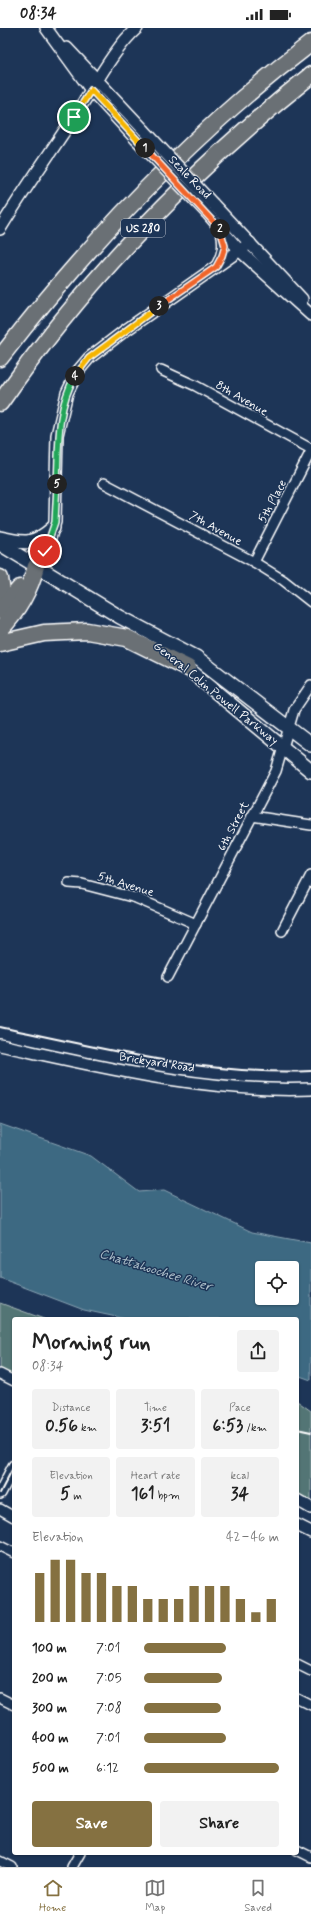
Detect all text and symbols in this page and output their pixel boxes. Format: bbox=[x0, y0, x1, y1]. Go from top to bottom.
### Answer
text: 08:34 bbox=[20, 4, 57, 24]
pin bbox=[57, 100, 91, 134]
icon: arrive bbox=[63, 106, 85, 128]
pin: 1 bbox=[135, 138, 155, 158]
text: 1 bbox=[143, 141, 147, 155]
street label: Seale Road bbox=[164, 152, 214, 203]
road number: US 280 bbox=[121, 219, 165, 237]
pin: 2 bbox=[210, 219, 230, 239]
text: 2 bbox=[217, 222, 223, 236]
pin: 3 bbox=[149, 296, 169, 316]
text: 3 bbox=[157, 299, 161, 313]
pin: 4 bbox=[65, 366, 85, 386]
text: 4 bbox=[72, 369, 78, 383]
street label: 8th Avenue bbox=[213, 378, 271, 420]
pin: 5 bbox=[47, 474, 67, 494]
text: 5 bbox=[54, 477, 60, 491]
street label: 5th Place bbox=[255, 477, 291, 526]
street label: 7th Avenue bbox=[186, 508, 245, 550]
pin bbox=[28, 534, 62, 568]
icon: check bbox=[34, 540, 56, 562]
street label: General Colin Powell Parkway bbox=[150, 638, 281, 749]
street label: 6th Street bbox=[214, 799, 254, 854]
street label: 5th Avenue bbox=[96, 869, 156, 901]
street label: Brickyard Road bbox=[118, 1049, 196, 1077]
water label: Chattahoochee River bbox=[97, 1245, 216, 1296]
map controls bbox=[255, 1261, 299, 1305]
button: locate bbox=[255, 1261, 299, 1305]
text: Morning run bbox=[32, 1329, 151, 1357]
button: share bbox=[237, 1330, 279, 1372]
text: 08:34 bbox=[32, 1358, 64, 1375]
text: Distance bbox=[52, 1401, 91, 1415]
text: Time bbox=[144, 1401, 167, 1415]
text: Pace bbox=[229, 1401, 251, 1415]
text: 0.56 bbox=[45, 1415, 78, 1437]
text: 3:51 bbox=[141, 1415, 170, 1437]
text: 6:53 bbox=[213, 1415, 243, 1437]
text: km bbox=[78, 1421, 97, 1435]
text: /km bbox=[243, 1421, 267, 1435]
text: Elevation bbox=[50, 1469, 93, 1483]
text: Heart rate bbox=[131, 1469, 180, 1483]
text: kcal bbox=[231, 1469, 249, 1483]
text: 5 bbox=[60, 1483, 70, 1505]
text: 161 bbox=[131, 1483, 155, 1505]
text: 34 bbox=[231, 1483, 249, 1505]
text: m bbox=[70, 1489, 82, 1503]
text: bpm bbox=[155, 1489, 180, 1503]
text: Elevation bbox=[32, 1529, 83, 1546]
text: 42–46 m bbox=[226, 1529, 279, 1546]
text: 100 m bbox=[32, 1640, 67, 1657]
text: 7:01 bbox=[96, 1640, 120, 1657]
text: 200 m bbox=[32, 1670, 67, 1687]
text: 7:05 bbox=[96, 1670, 122, 1687]
text: 300 m bbox=[32, 1700, 67, 1717]
text: 7:08 bbox=[96, 1700, 122, 1717]
text: 400 m bbox=[32, 1730, 69, 1747]
text: 7:01 bbox=[96, 1730, 120, 1747]
text: 500 m bbox=[32, 1760, 69, 1777]
text: 6:12 bbox=[96, 1760, 119, 1777]
button: Save bbox=[32, 1801, 152, 1847]
button: Share bbox=[160, 1801, 279, 1847]
tab: Home bbox=[39, 1877, 66, 1915]
tab: Map bbox=[144, 1877, 166, 1915]
tab: Saved bbox=[244, 1877, 272, 1915]

